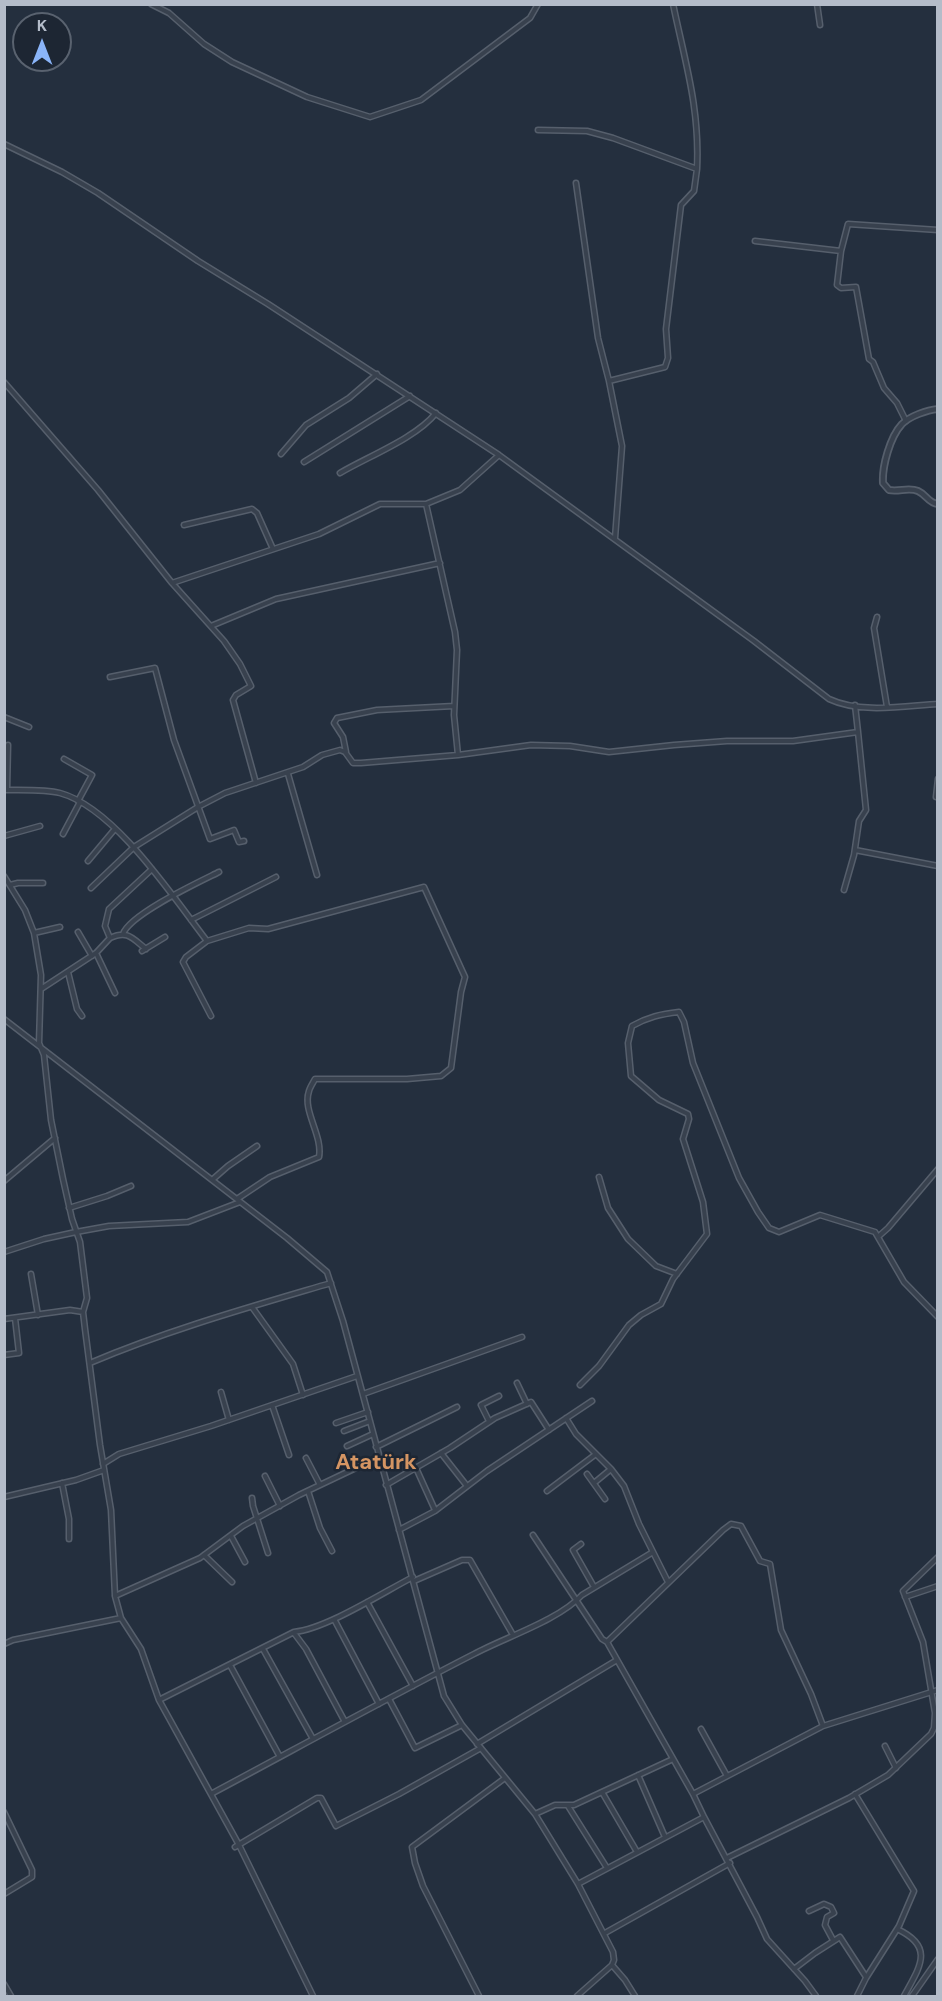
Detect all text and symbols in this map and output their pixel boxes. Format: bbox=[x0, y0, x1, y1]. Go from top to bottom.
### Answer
north arrow bbox=[12, 12, 72, 72]
text: K bbox=[37, 15, 47, 36]
district label: Atatürk bbox=[335, 1450, 417, 1476]

